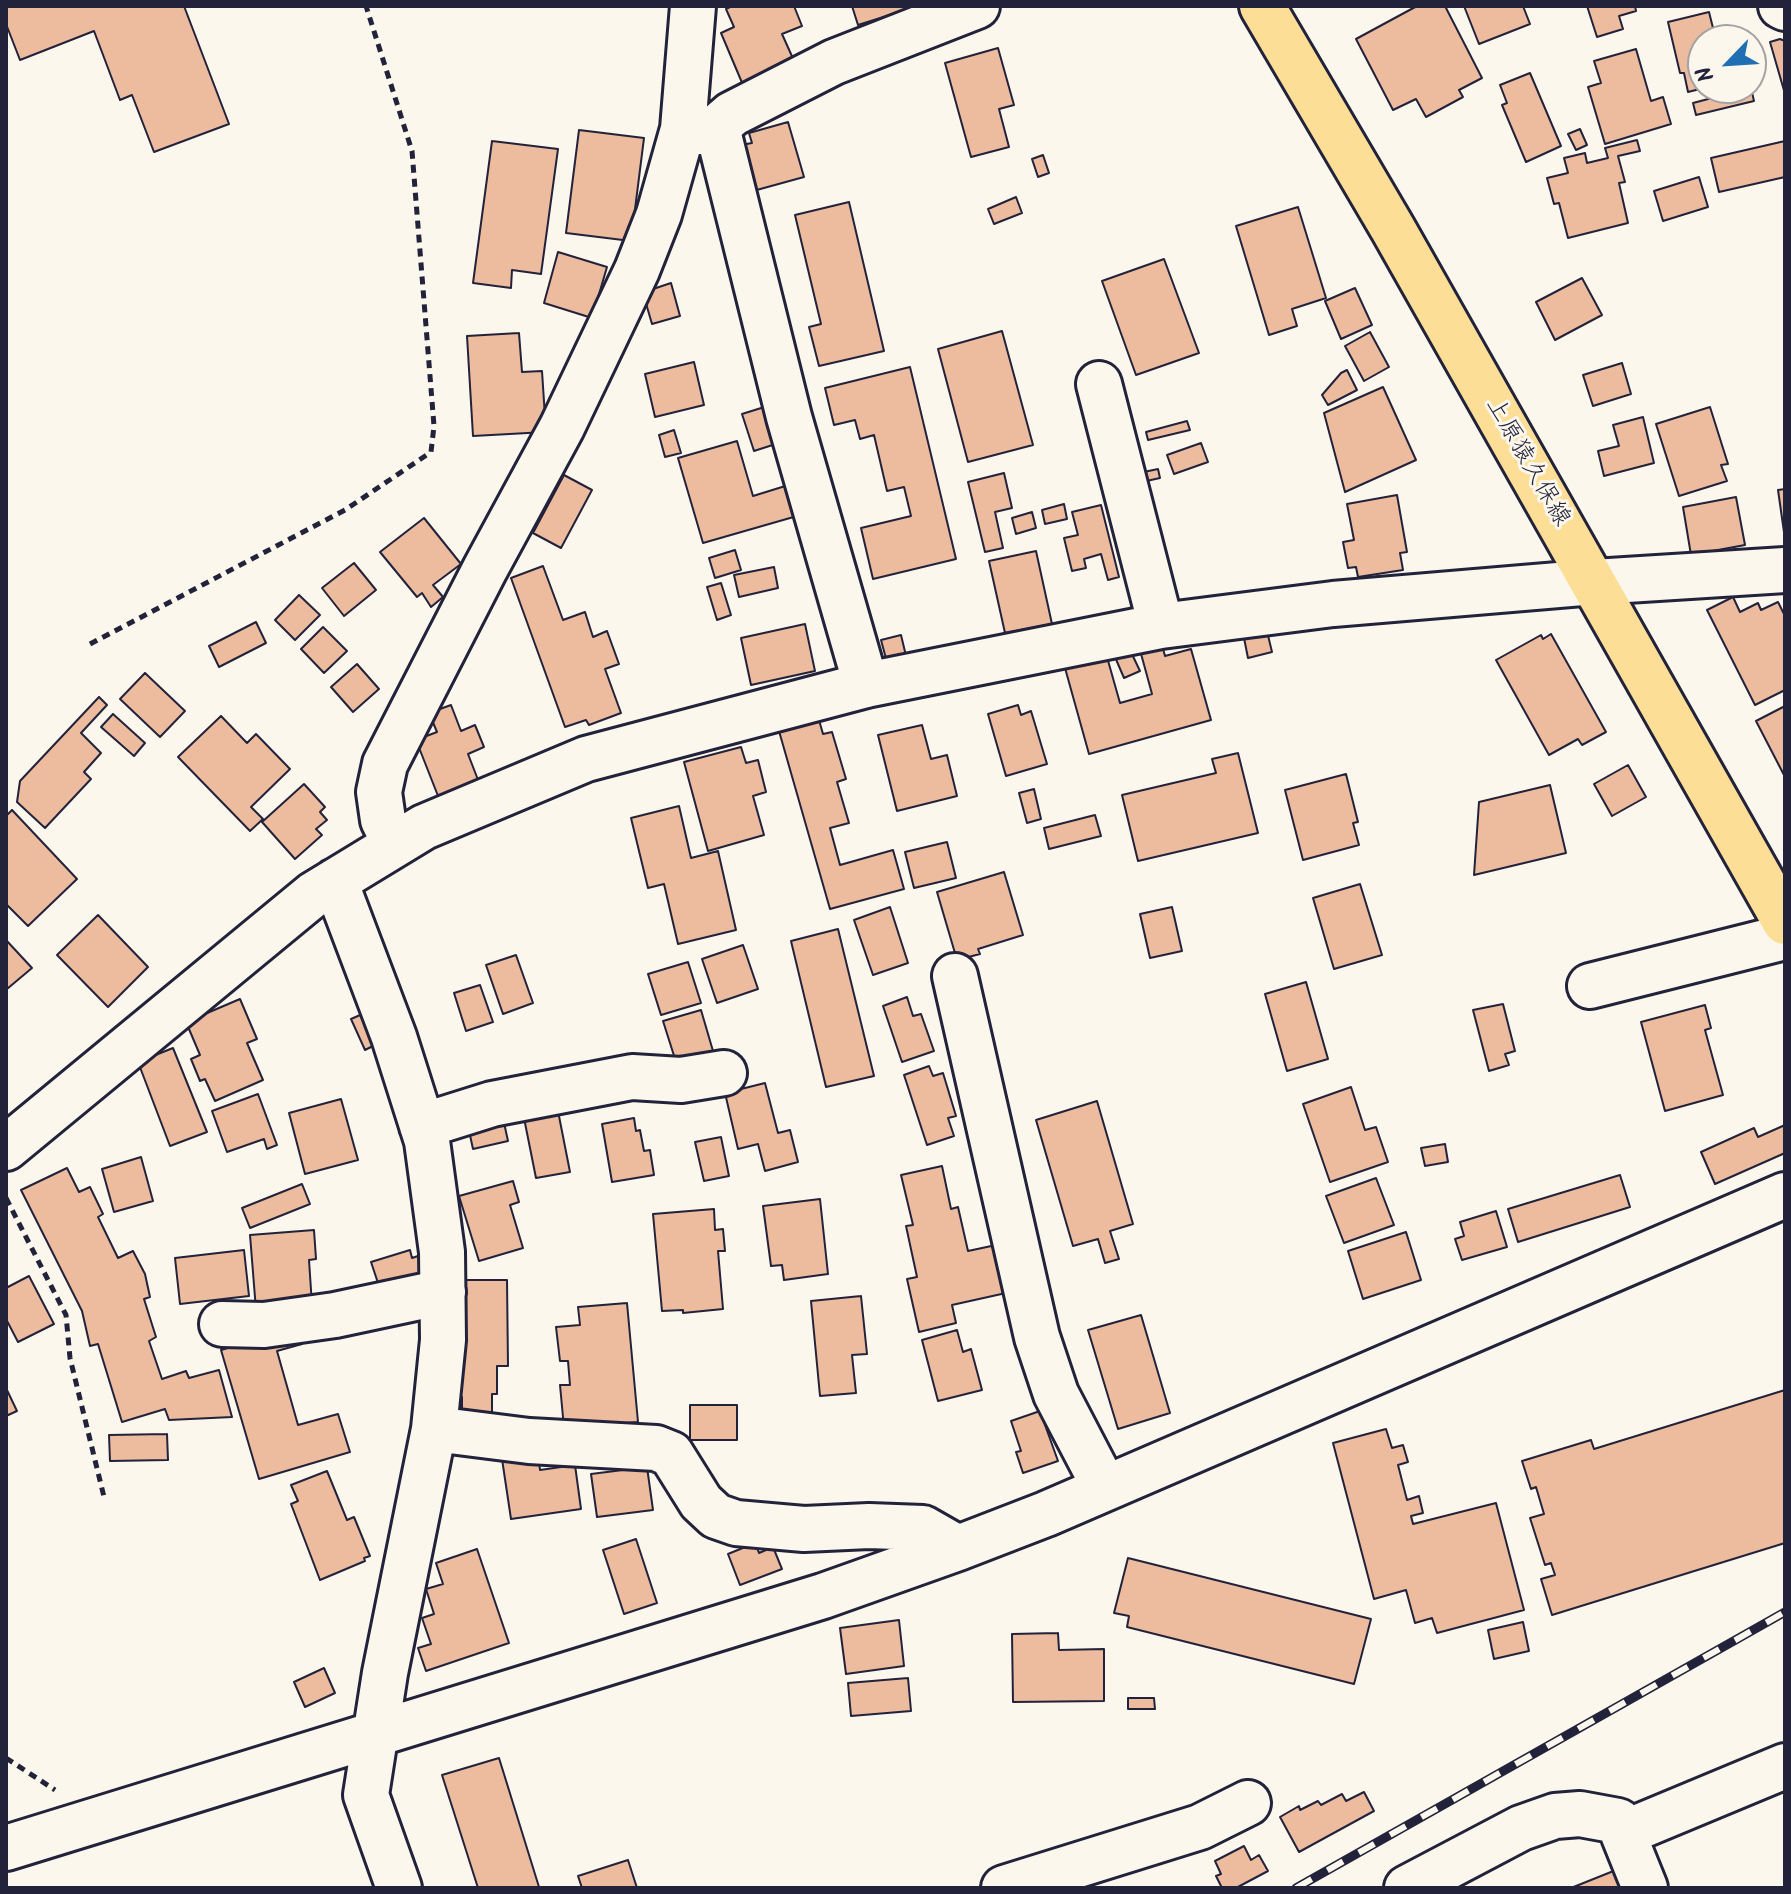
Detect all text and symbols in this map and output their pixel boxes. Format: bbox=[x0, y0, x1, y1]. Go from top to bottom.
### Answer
north arrow bbox=[1687, 24, 1767, 104]
text: N bbox=[1688, 60, 1725, 87]
street label: 上原猿久保線 bbox=[1478, 393, 1574, 533]

